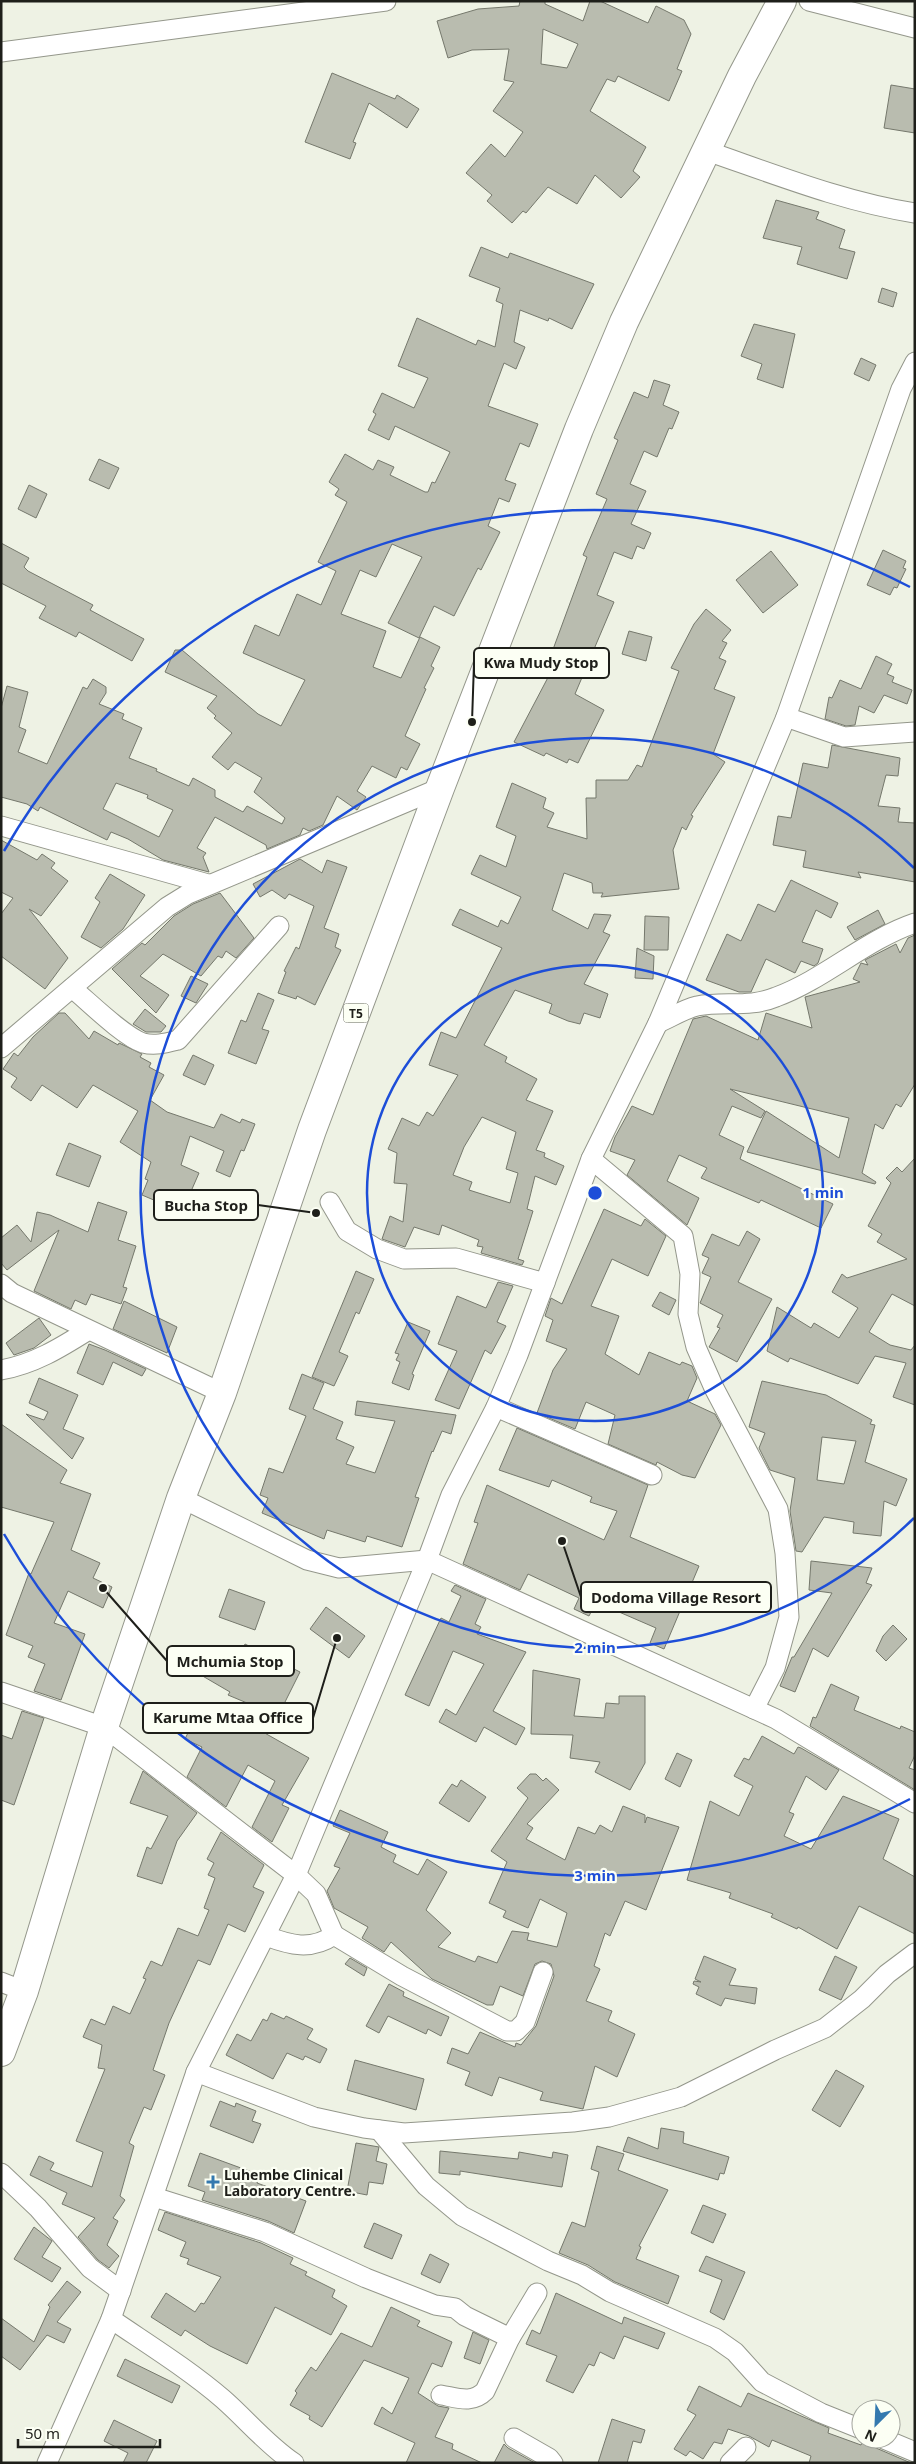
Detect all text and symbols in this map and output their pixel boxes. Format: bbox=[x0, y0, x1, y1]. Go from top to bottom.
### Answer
callout: Kwa Mudy Stop bbox=[474, 648, 609, 678]
text: Kwa Mudy Stop bbox=[483, 652, 599, 672]
road number: T5 bbox=[344, 1004, 368, 1022]
text: 1 min bbox=[802, 1182, 844, 1202]
centre of rings bbox=[586, 1184, 604, 1202]
callout: Bucha Stop bbox=[154, 1190, 258, 1220]
text: Bucha Stop bbox=[164, 1195, 248, 1215]
callout: Dodoma Village Resort bbox=[581, 1582, 771, 1612]
text: Dodoma Village Resort bbox=[591, 1587, 762, 1607]
text: 2 min bbox=[574, 1637, 616, 1657]
callout: Mchumia Stop bbox=[167, 1646, 294, 1676]
text: Mchumia Stop bbox=[176, 1651, 284, 1671]
callout: Karume Mtaa Office bbox=[143, 1703, 313, 1733]
text: Karume Mtaa Office bbox=[153, 1707, 303, 1727]
text: 3 min bbox=[574, 1865, 616, 1885]
place label: Luhembe Clinical Laboratory Centre. bbox=[224, 2165, 356, 2200]
marker: Luhembe Clinical Laboratory Centre. bbox=[206, 2175, 220, 2189]
north arrow bbox=[851, 2399, 901, 2449]
scale bar bbox=[18, 2416, 160, 2448]
text: 50 m bbox=[25, 2423, 60, 2443]
text: N bbox=[861, 2425, 880, 2447]

